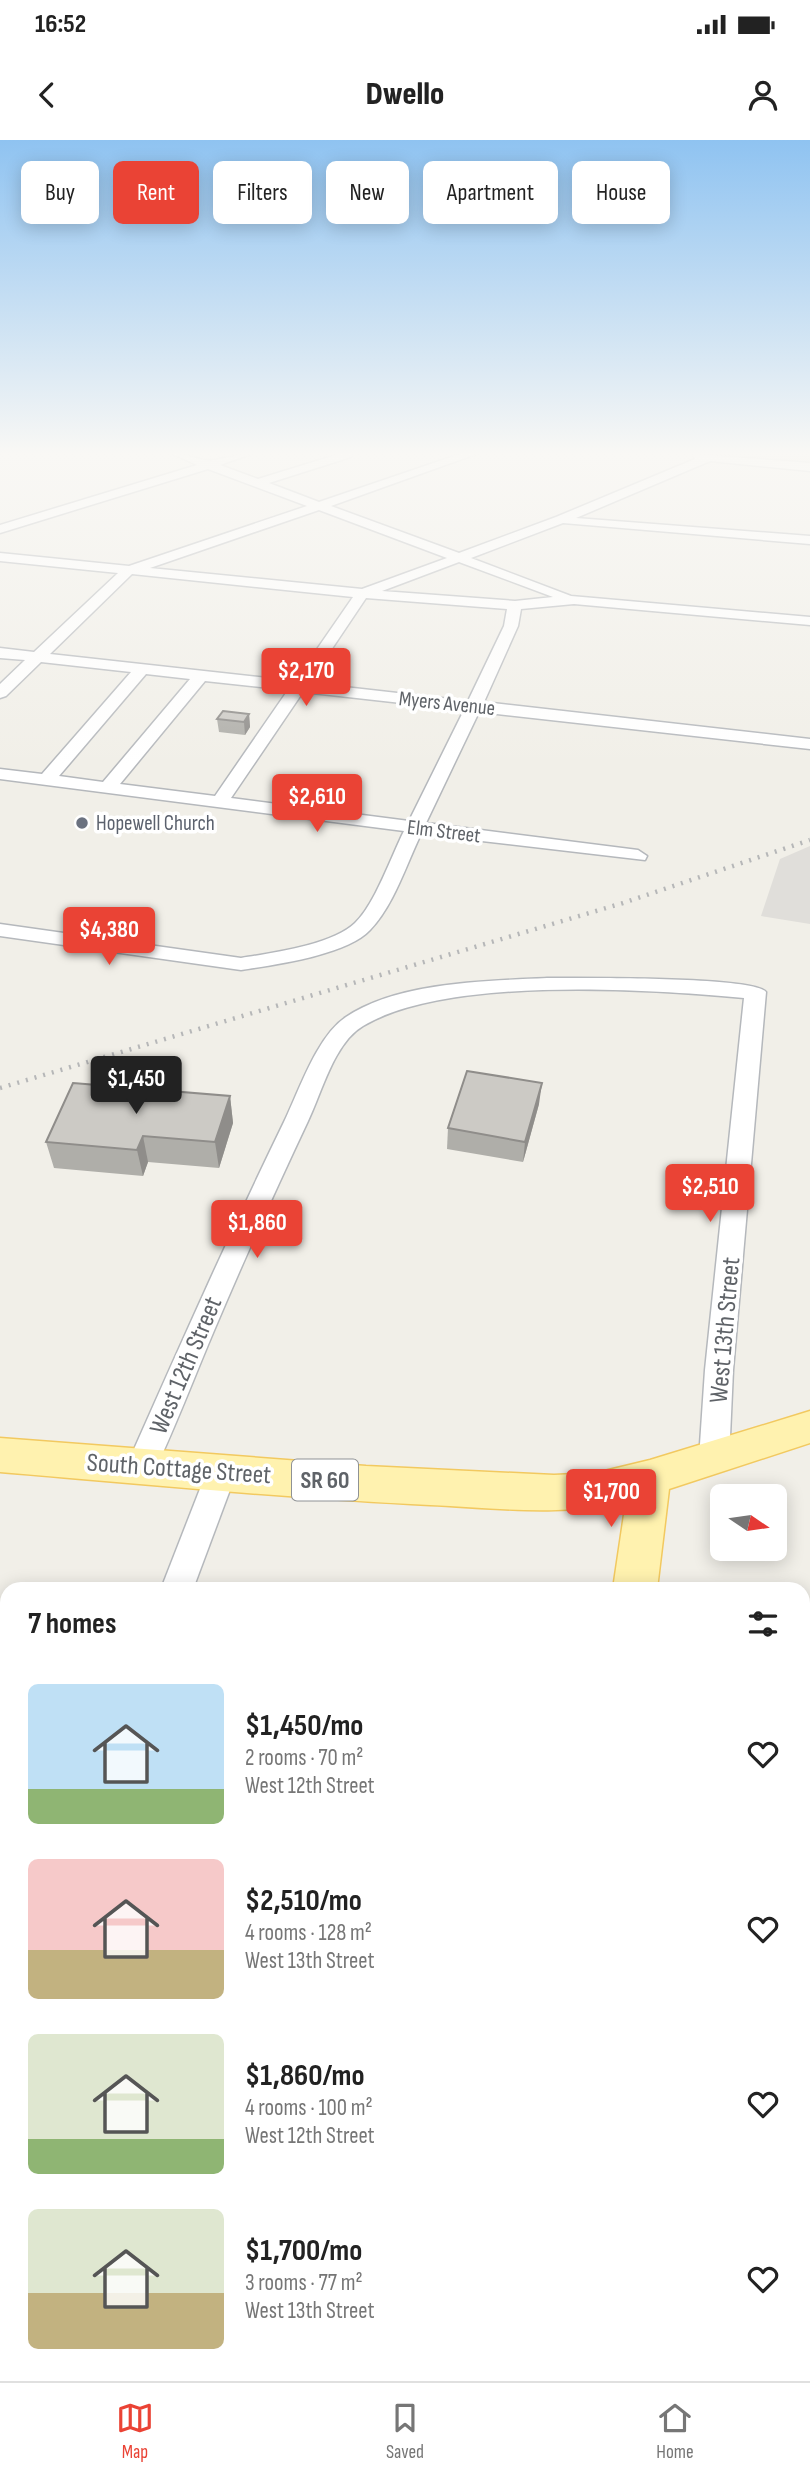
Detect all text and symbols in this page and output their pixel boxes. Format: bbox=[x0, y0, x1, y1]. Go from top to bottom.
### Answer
text: 16:52 bbox=[35, 9, 86, 40]
text: Dwello bbox=[366, 75, 444, 114]
icon: back bbox=[28, 76, 66, 114]
icon: person bbox=[744, 76, 782, 114]
chip: Buy bbox=[21, 161, 99, 224]
chip: Rent bbox=[113, 161, 199, 224]
chip: Filters bbox=[213, 161, 312, 224]
chip: New bbox=[326, 161, 409, 224]
chip: Apartment bbox=[423, 161, 558, 224]
chip: House bbox=[572, 161, 670, 224]
pin: $2,170 bbox=[249, 648, 363, 708]
text: $2,170 bbox=[277, 657, 335, 685]
street label: Myers Avenue bbox=[398, 686, 496, 721]
pin: $2,610 bbox=[260, 774, 374, 834]
text: $2,610 bbox=[288, 783, 346, 811]
place label: Hopewell Church bbox=[96, 811, 215, 836]
marker: Hopewell Church bbox=[74, 815, 90, 831]
street label: Elm Street bbox=[406, 815, 482, 848]
pin: $4,380 bbox=[52, 908, 166, 967]
text: $4,380 bbox=[79, 916, 139, 944]
pin: $1,450 bbox=[79, 1056, 193, 1116]
text: $1,450 bbox=[107, 1065, 165, 1093]
pin: $2,510 bbox=[653, 1164, 767, 1224]
text: $2,510 bbox=[681, 1173, 739, 1201]
pin: $1,860 bbox=[200, 1200, 314, 1260]
text: $1,860 bbox=[227, 1209, 287, 1237]
street label: West 13th Street bbox=[704, 1256, 747, 1404]
street label: West 12th Street bbox=[143, 1292, 229, 1439]
street label: South Cottage Street bbox=[86, 1448, 272, 1491]
road number: SR 60 bbox=[292, 1460, 358, 1500]
pin: $1,700 bbox=[554, 1470, 668, 1529]
text: $1,700 bbox=[582, 1478, 640, 1506]
north arrow bbox=[710, 1484, 788, 1561]
map controls bbox=[710, 1484, 787, 1561]
icon: filters bbox=[744, 1605, 782, 1643]
text: 7 homes bbox=[28, 1606, 116, 1642]
text: $1,450/mo bbox=[245, 1708, 363, 1744]
icon: home bbox=[84, 1712, 168, 1796]
icon: heart bbox=[744, 1735, 782, 1773]
text: 2 rooms · 70 m² bbox=[245, 1744, 363, 1772]
text: West 12th Street bbox=[245, 1772, 375, 1800]
text: $2,510/mo bbox=[245, 1883, 362, 1919]
icon: home bbox=[84, 1887, 168, 1971]
icon: heart bbox=[744, 1910, 782, 1948]
text: 4 rooms · 128 m² bbox=[245, 1919, 372, 1947]
text: West 13th Street bbox=[245, 1947, 375, 1975]
text: $1,860/mo bbox=[245, 2058, 365, 2094]
icon: home bbox=[84, 2062, 168, 2146]
icon: heart bbox=[744, 2085, 782, 2123]
text: 4 rooms · 100 m² bbox=[245, 2094, 373, 2122]
text: West 12th Street bbox=[245, 2122, 375, 2150]
text: $1,700/mo bbox=[245, 2233, 362, 2269]
icon: home bbox=[84, 2237, 168, 2321]
icon: heart bbox=[744, 2260, 782, 2298]
text: 3 rooms · 77 m² bbox=[245, 2269, 363, 2297]
text: West 13th Street bbox=[245, 2297, 375, 2325]
tab: Map bbox=[116, 2399, 154, 2464]
tab: Saved bbox=[386, 2399, 424, 2464]
tab: Home bbox=[656, 2399, 694, 2464]

